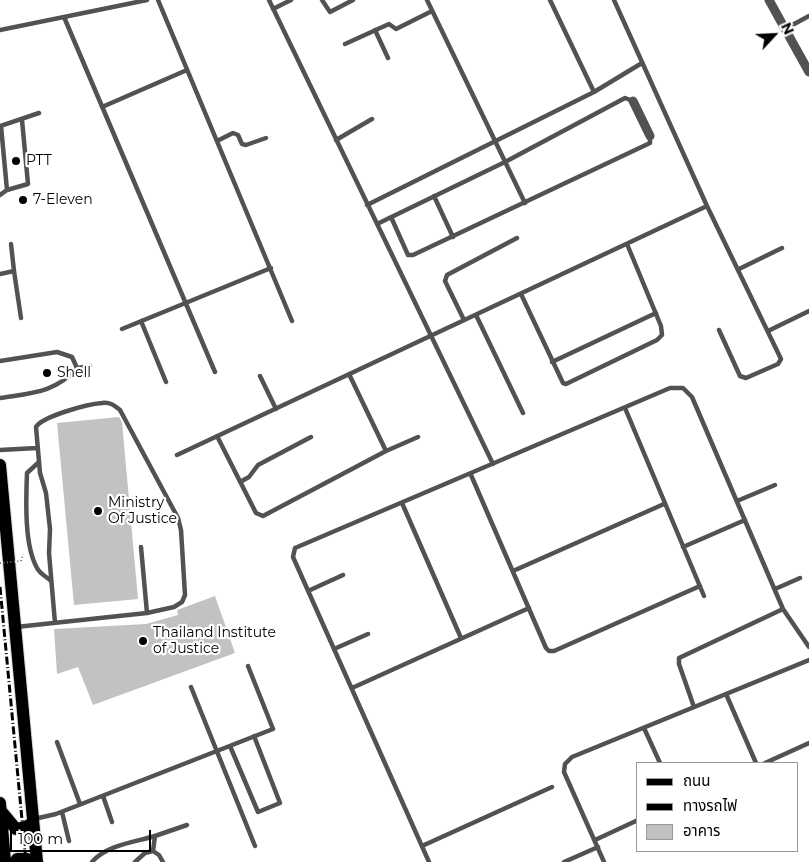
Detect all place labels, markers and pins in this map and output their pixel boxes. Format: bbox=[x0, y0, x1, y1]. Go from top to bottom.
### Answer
place label: PTT bbox=[26, 153, 52, 169]
marker: PTT bbox=[10, 155, 22, 167]
place label: 7-Eleven bbox=[33, 192, 93, 208]
marker: 7-Eleven bbox=[17, 194, 29, 206]
place label: Shell bbox=[57, 365, 91, 381]
marker: Shell bbox=[41, 367, 53, 379]
place label: Ministry Of Justice bbox=[108, 495, 177, 528]
marker: Ministry Of Justice bbox=[92, 505, 104, 517]
place label: Thailand Institute of Justice bbox=[153, 625, 276, 658]
marker: Thailand Institute of Justice bbox=[137, 635, 149, 647]

